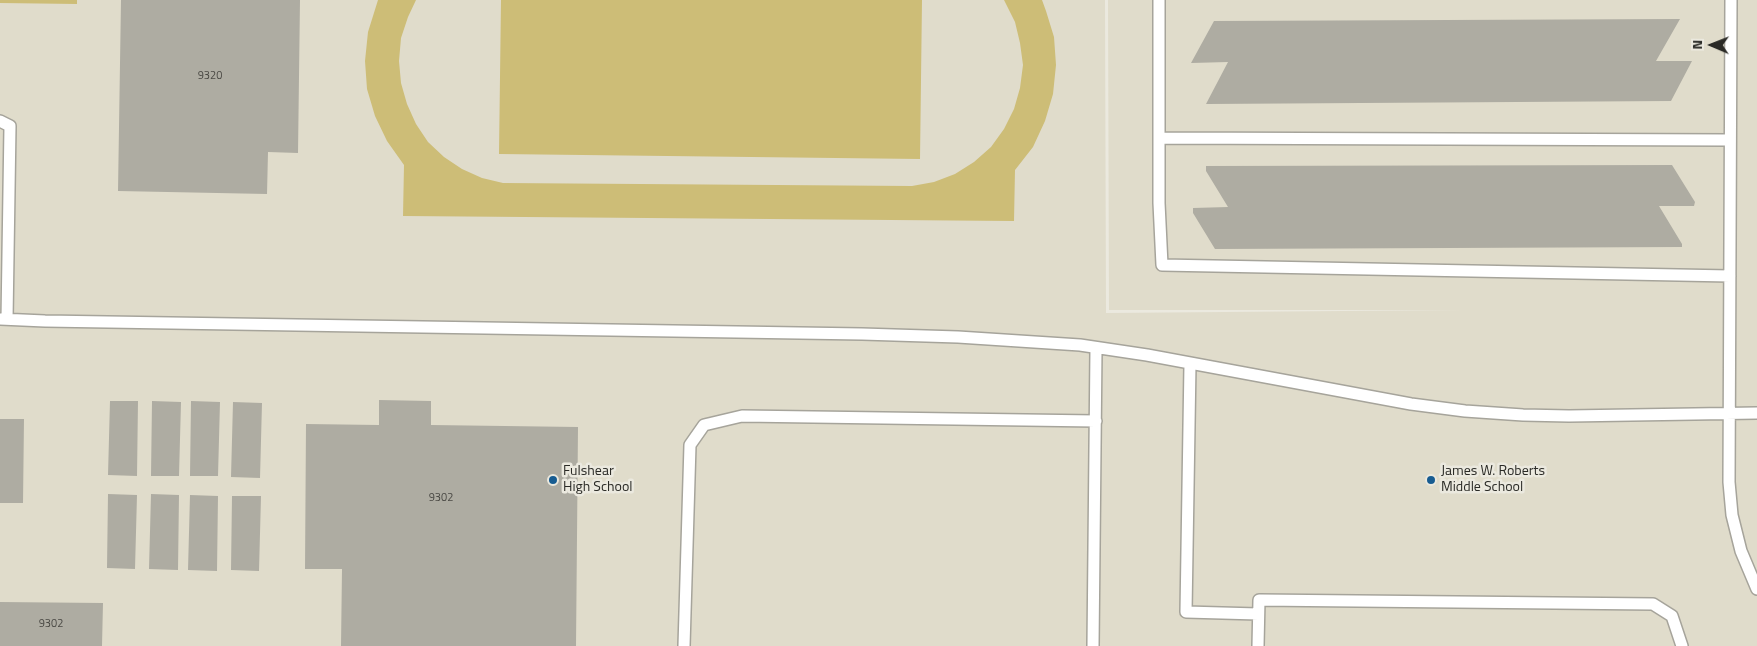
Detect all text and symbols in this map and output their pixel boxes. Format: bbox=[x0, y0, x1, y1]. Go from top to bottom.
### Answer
north arrow bbox=[1687, 20, 1737, 70]
text: N bbox=[1686, 40, 1707, 50]
house number: 9320 bbox=[198, 69, 222, 83]
place label: Fulshear High School bbox=[563, 464, 633, 497]
place label: James W. Roberts Middle School bbox=[1441, 464, 1545, 497]
marker: Fulshear High School bbox=[547, 474, 559, 486]
marker: James W. Roberts Middle School bbox=[1425, 474, 1437, 486]
house number: 9302 bbox=[429, 491, 453, 505]
house number: 9302 bbox=[39, 617, 63, 631]

